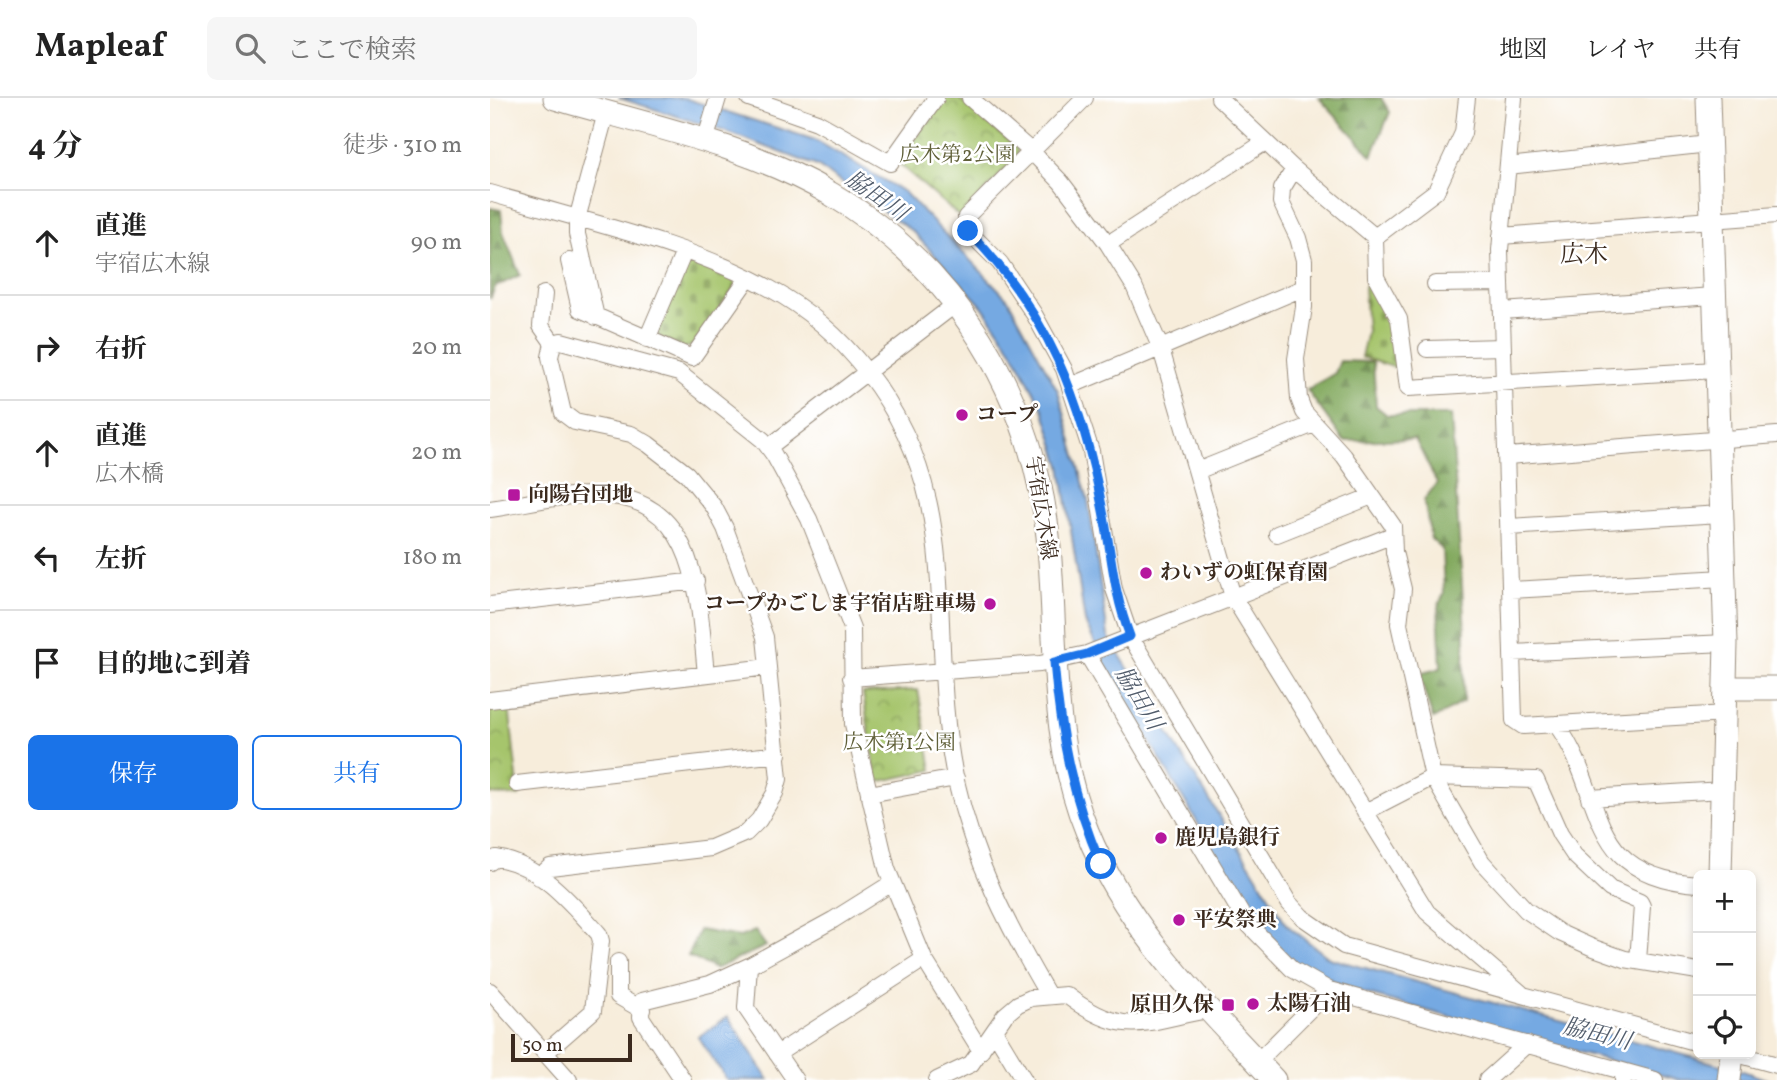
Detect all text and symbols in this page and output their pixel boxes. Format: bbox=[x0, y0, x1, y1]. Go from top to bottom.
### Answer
search box bbox=[207, 17, 697, 80]
text: Mapleaf bbox=[35, 25, 165, 71]
icon: search bbox=[231, 29, 269, 67]
text: ここで検索 bbox=[287, 33, 417, 69]
text: 地図 bbox=[1499, 34, 1547, 68]
text: レイヤ bbox=[1585, 34, 1656, 68]
text: 共有 bbox=[1694, 34, 1742, 68]
text: 4 分 bbox=[28, 126, 82, 168]
text: 徒歩 · 310 m bbox=[343, 130, 462, 162]
park label: 広木第2公園 bbox=[899, 141, 1015, 170]
water label: 脇田川 bbox=[839, 164, 916, 232]
text: 直進 bbox=[95, 209, 147, 245]
route end bbox=[952, 215, 983, 246]
icon: ahead bbox=[28, 224, 66, 262]
text: 90 m bbox=[411, 227, 462, 259]
district label: 広木 bbox=[1560, 239, 1608, 273]
text: 宇宿広木線 bbox=[95, 249, 210, 281]
icon: right bbox=[28, 329, 66, 367]
text: 右折 bbox=[95, 332, 147, 368]
text: 20 m bbox=[411, 332, 462, 364]
place label: コープ bbox=[976, 401, 1038, 430]
marker: コープ bbox=[954, 407, 970, 423]
text: 直進 bbox=[95, 419, 147, 455]
icon: ahead bbox=[28, 434, 66, 472]
text: 20 m bbox=[411, 437, 462, 469]
street label: 宇宿広木線 bbox=[1017, 454, 1063, 562]
text: 広木橋 bbox=[95, 459, 164, 491]
place label: 向陽台団地 bbox=[528, 481, 633, 510]
marker: 向陽台団地 bbox=[506, 487, 522, 503]
icon: left bbox=[28, 539, 66, 577]
text: 左折 bbox=[95, 542, 147, 578]
text: 180 m bbox=[403, 542, 462, 574]
place label: わいずの虹保育園 bbox=[1160, 559, 1328, 588]
marker: わいずの虹保育園 bbox=[1138, 565, 1154, 581]
place label: コープかごしま宇宿店駐車場 bbox=[704, 590, 976, 619]
marker: コープかごしま宇宿店駐車場 bbox=[982, 596, 998, 612]
icon: arrive bbox=[28, 644, 66, 682]
text: 目的地に到着 bbox=[95, 647, 251, 683]
water label: 脇田川 bbox=[1107, 661, 1171, 739]
park label: 広木第1公園 bbox=[842, 729, 956, 758]
button: 保存 bbox=[28, 735, 238, 810]
button: 共有 bbox=[252, 735, 462, 810]
place label: 鹿児島銀行 bbox=[1175, 824, 1280, 853]
marker: 鹿児島銀行 bbox=[1153, 830, 1169, 846]
route start bbox=[1085, 848, 1116, 879]
map controls bbox=[1693, 870, 1756, 1059]
button: + bbox=[1693, 870, 1756, 933]
place label: 平安祭典 bbox=[1193, 906, 1277, 935]
marker: 平安祭典 bbox=[1171, 912, 1187, 928]
button: − bbox=[1693, 933, 1756, 996]
place label: 太陽石油 bbox=[1267, 990, 1351, 1019]
place label: 原田久保 bbox=[1130, 991, 1214, 1020]
marker: 太陽石油 bbox=[1245, 996, 1261, 1012]
button: locate bbox=[1693, 996, 1756, 1059]
marker: 原田久保 bbox=[1220, 997, 1236, 1013]
water label: 脇田川 bbox=[1560, 1011, 1637, 1060]
scale bar bbox=[511, 1031, 632, 1063]
text: 50 m bbox=[522, 1033, 563, 1059]

